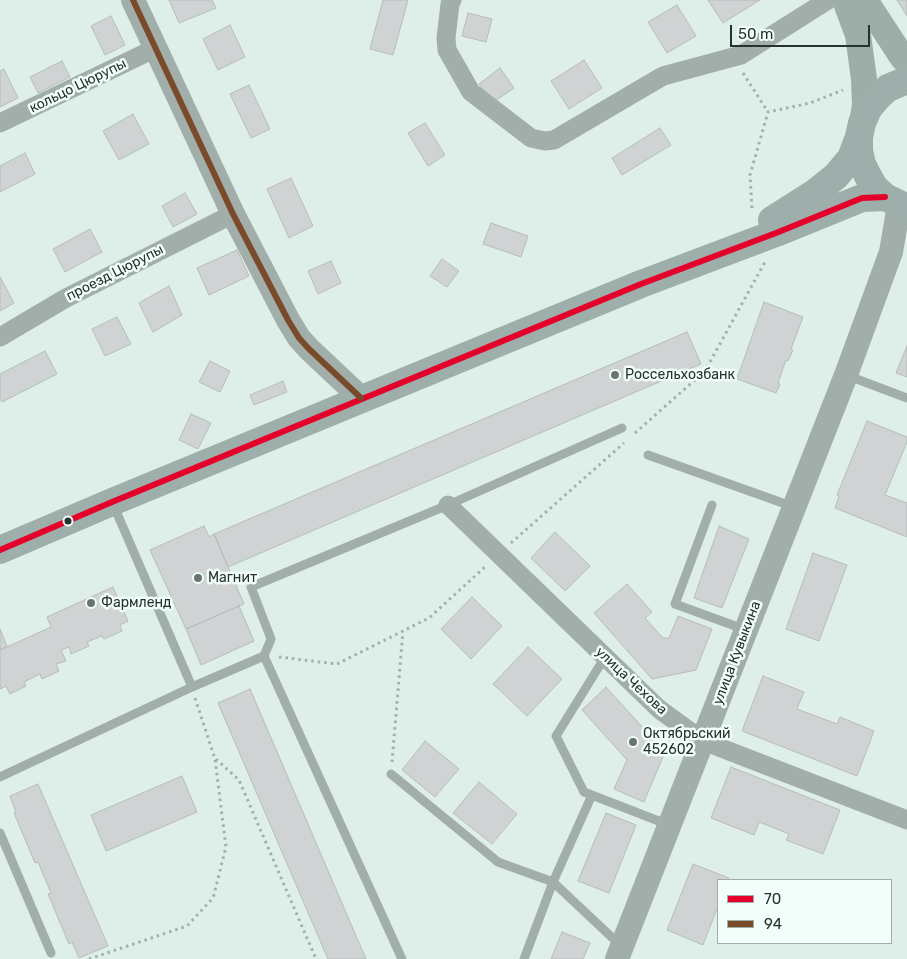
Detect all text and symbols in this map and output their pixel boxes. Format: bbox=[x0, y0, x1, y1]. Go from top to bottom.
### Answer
scale bar bbox=[732, 15, 872, 47]
text: 50 m bbox=[738, 25, 773, 43]
street label: кольцо Цюрупы bbox=[27, 55, 129, 117]
street label: проезд Цюрупы bbox=[64, 241, 166, 305]
place label: Россельхозбанк bbox=[625, 367, 735, 383]
marker: Россельхозбанк bbox=[609, 369, 621, 381]
unlabelled marker bbox=[63, 516, 73, 526]
place label: Магнит bbox=[208, 570, 257, 586]
marker: Магнит bbox=[192, 572, 204, 584]
place label: Фармленд bbox=[101, 595, 171, 611]
marker: Фармленд bbox=[85, 597, 97, 609]
street label: улица Кувыкина bbox=[710, 599, 764, 707]
street label: улица Чехова bbox=[592, 644, 670, 718]
place label: Октябрьский 452602 bbox=[643, 726, 731, 759]
marker: Октябрьский 452602 bbox=[627, 736, 639, 748]
legend bbox=[717, 879, 892, 944]
text: 70 bbox=[764, 890, 781, 908]
text: 94 bbox=[764, 915, 782, 933]

